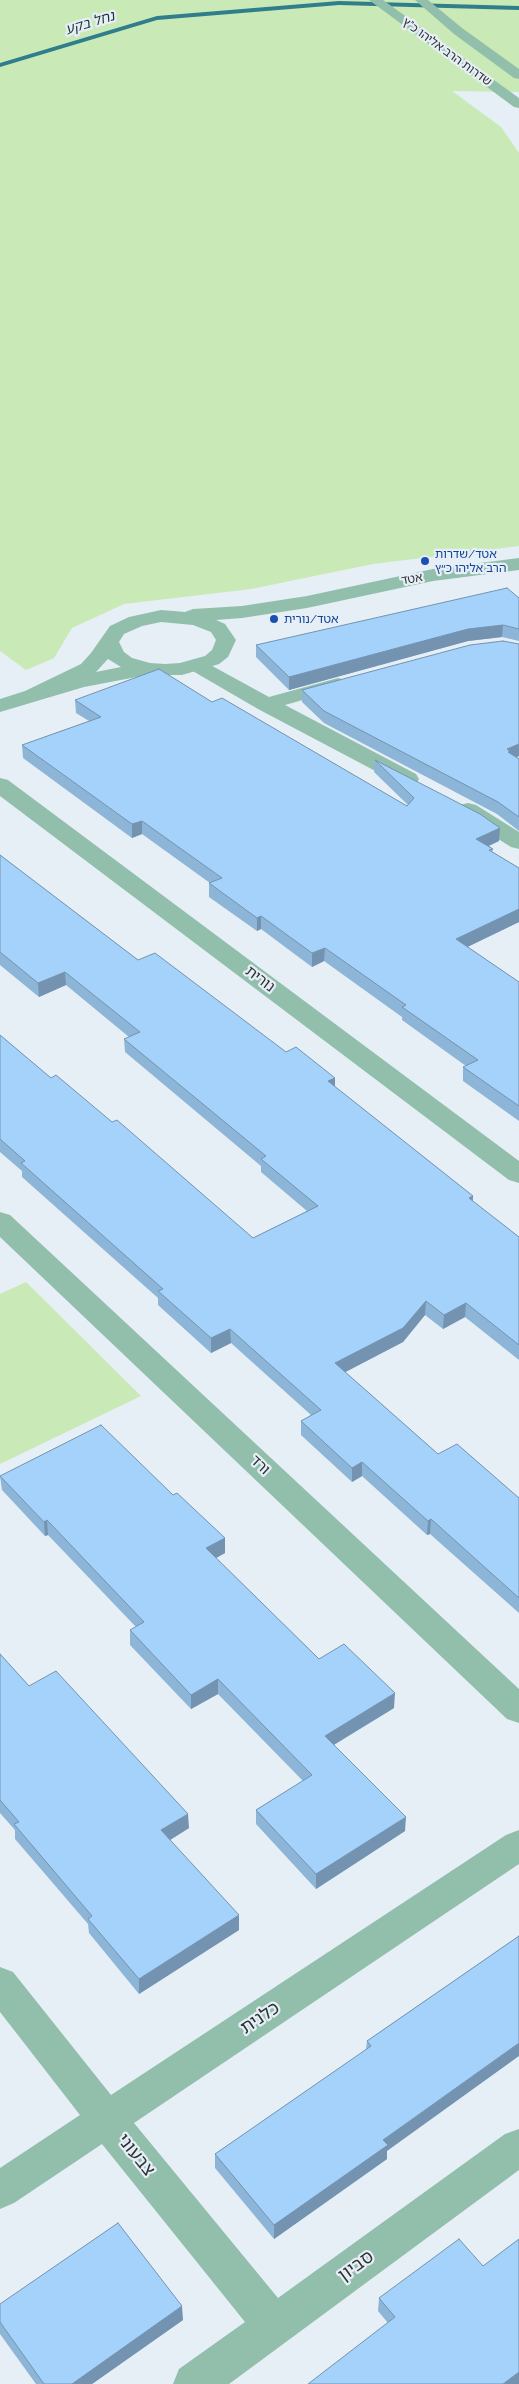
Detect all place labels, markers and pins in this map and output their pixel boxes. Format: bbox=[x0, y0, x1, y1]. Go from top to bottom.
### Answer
place label: אטד/שדרות הרב אליהו כ״ץ bbox=[435, 547, 506, 575]
marker: אטד/שדרות הרב אליהו כ״ץ bbox=[419, 555, 431, 567]
place label: אטד/נורית bbox=[284, 612, 339, 626]
marker: אטד/נורית bbox=[268, 613, 280, 625]

